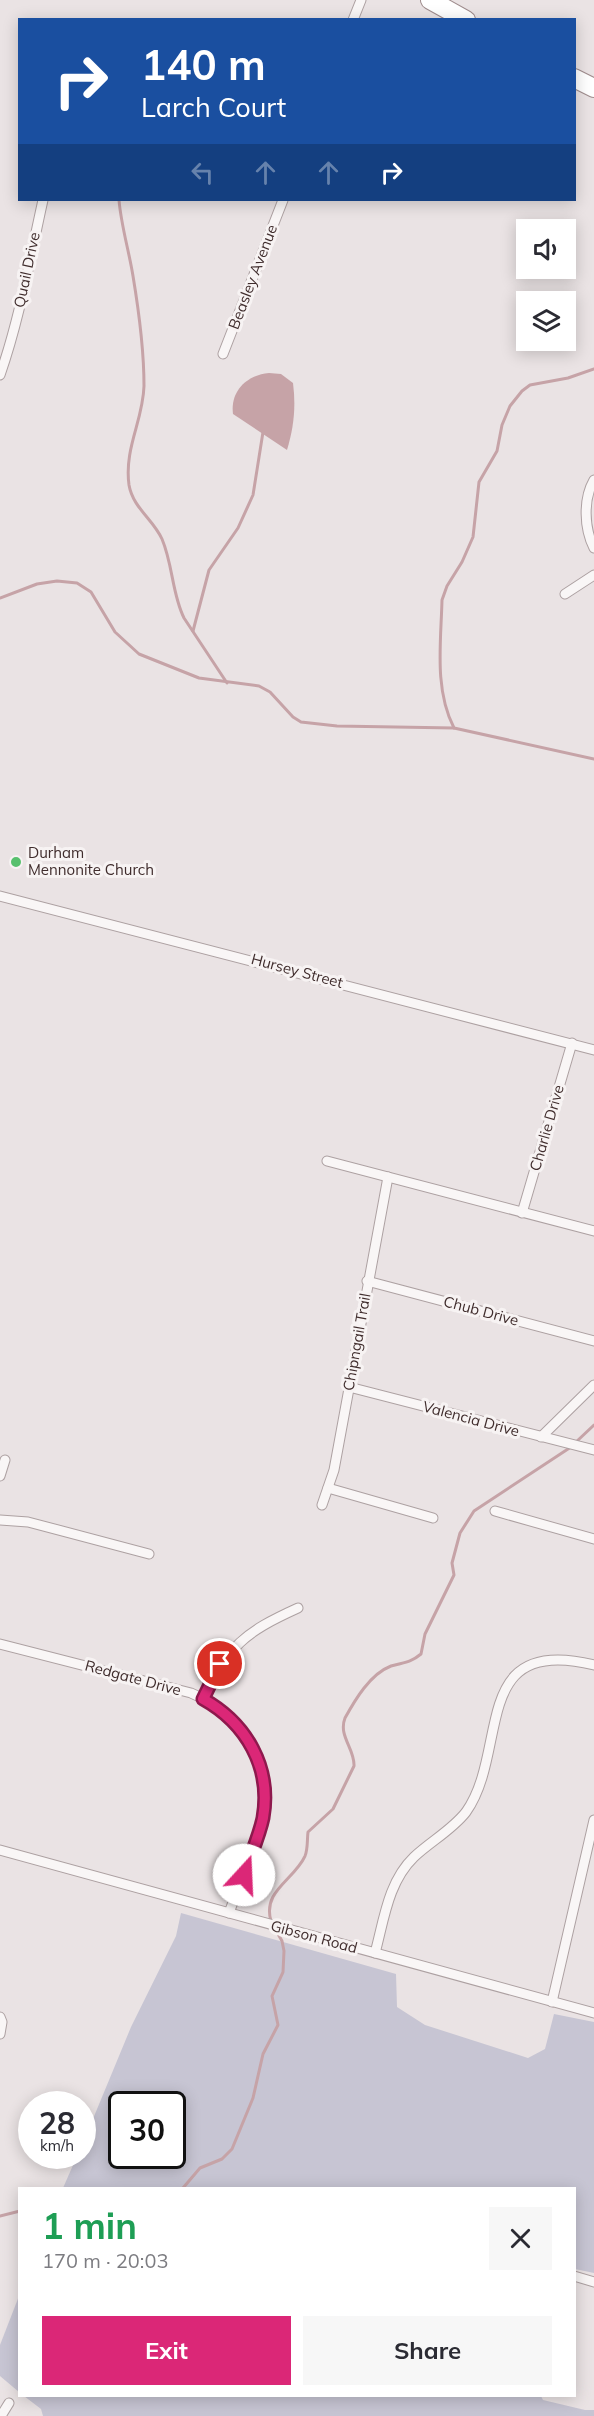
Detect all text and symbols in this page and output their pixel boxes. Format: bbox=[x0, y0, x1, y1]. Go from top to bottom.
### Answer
text: 140 m bbox=[141, 38, 266, 91]
icon: right bbox=[42, 42, 120, 120]
text: Larch Court bbox=[141, 90, 286, 124]
icon: left bbox=[186, 156, 219, 189]
icon: ahead bbox=[249, 156, 282, 189]
icon: ahead bbox=[312, 156, 345, 189]
icon: right bbox=[375, 156, 408, 189]
map controls bbox=[516, 219, 576, 351]
button: sound bbox=[516, 219, 576, 279]
street label: Beasley Avenue bbox=[224, 222, 281, 332]
street label: Quail Drive bbox=[9, 230, 44, 309]
button: layers bbox=[516, 291, 576, 351]
place label: Durham Mennonite Church bbox=[28, 843, 154, 879]
marker: Durham Mennonite Church bbox=[9, 855, 23, 869]
street label: Hursey Street bbox=[249, 949, 345, 992]
street label: Charlie Drive bbox=[525, 1082, 568, 1173]
street label: Chub Drive bbox=[442, 1291, 521, 1330]
street label: Chipngail Trail bbox=[339, 1292, 374, 1392]
street label: Valencia Drive bbox=[421, 1396, 522, 1441]
pin bbox=[194, 1638, 245, 1689]
icon: arrive bbox=[203, 1647, 236, 1680]
street label: Redgate Drive bbox=[83, 1656, 183, 1699]
position arrow bbox=[212, 1843, 276, 1907]
street label: Gibson Road bbox=[269, 1916, 360, 1957]
speed limit sign: 30 bbox=[108, 2091, 186, 2169]
text: 28 bbox=[39, 2104, 75, 2142]
text: km/h bbox=[40, 2136, 74, 2155]
text: 1 min bbox=[42, 2203, 137, 2248]
button: close bbox=[489, 2207, 552, 2270]
text: 170 m · 20:03 bbox=[42, 2248, 168, 2273]
button: Exit bbox=[42, 2316, 291, 2385]
button: Share bbox=[303, 2316, 552, 2385]

